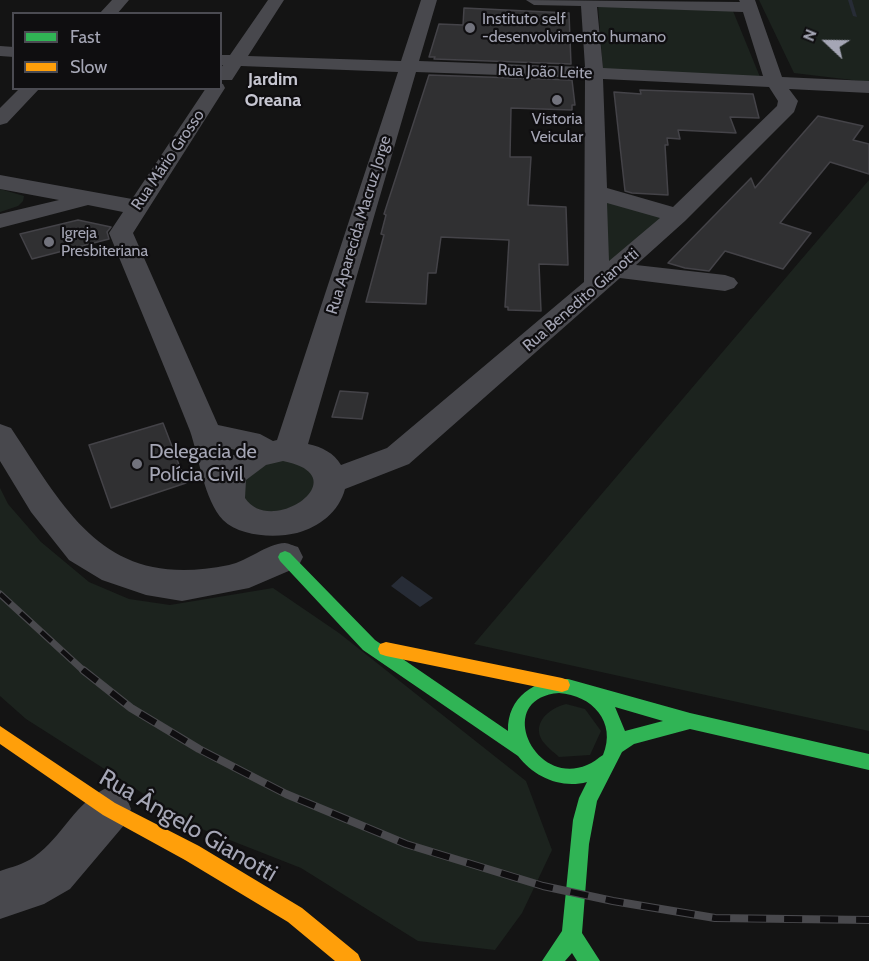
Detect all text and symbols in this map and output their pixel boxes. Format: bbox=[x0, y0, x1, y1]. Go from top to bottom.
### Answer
place label: Instituto self -desenvolvimento humano bbox=[482, 9, 666, 47]
legend bbox=[12, 12, 222, 90]
north arrow bbox=[797, 12, 857, 72]
marker: Instituto self -desenvolvimento humano bbox=[463, 21, 477, 35]
text: Fast bbox=[70, 26, 101, 48]
text: N bbox=[799, 26, 821, 44]
text: Slow bbox=[70, 56, 107, 78]
street label: Rua João Leite bbox=[497, 61, 593, 83]
district label: Jardim Oreana bbox=[245, 69, 301, 112]
marker: Vistoria Veicular bbox=[550, 93, 564, 107]
street label: Rua Mário Grosso bbox=[127, 106, 209, 214]
place label: Vistoria Veicular bbox=[531, 109, 583, 147]
street label: Rua Aparecida Macruz Jorge bbox=[323, 133, 395, 317]
place label: Igreja Presbiteriana bbox=[61, 223, 148, 261]
marker: Igreja Presbiteriana bbox=[42, 235, 56, 249]
street label: Rua Benedito Gianotti bbox=[519, 244, 643, 356]
place label: Delegacia de Polícia Civil bbox=[149, 440, 257, 487]
marker: Delegacia de Polícia Civil bbox=[130, 457, 144, 471]
street label: Rua Ângelo Gianotti bbox=[94, 763, 282, 889]

